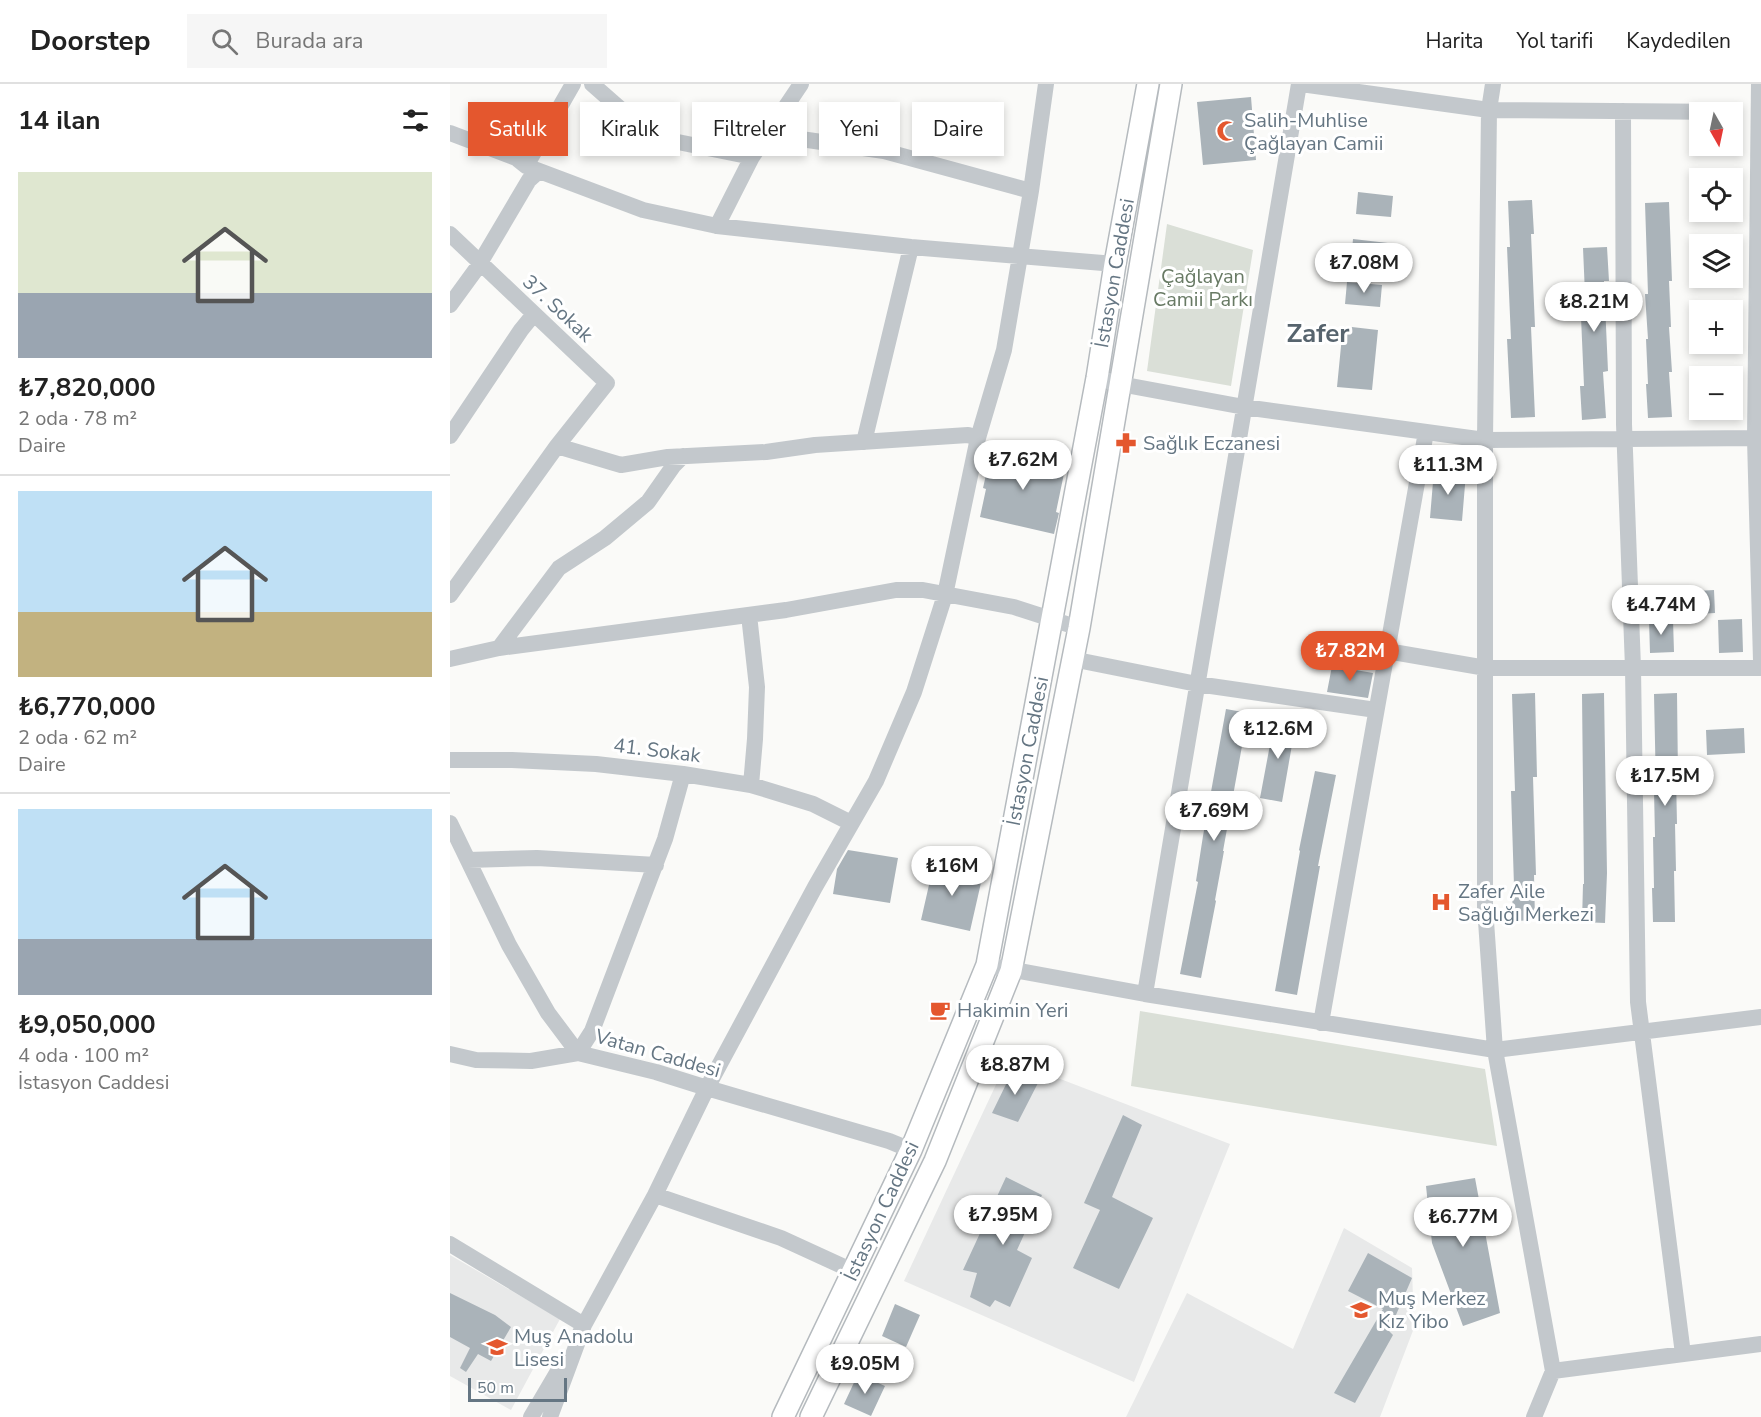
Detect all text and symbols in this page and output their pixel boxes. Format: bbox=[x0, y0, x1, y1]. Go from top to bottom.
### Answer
search box bbox=[187, 14, 607, 68]
text: Doorstep bbox=[30, 22, 151, 60]
icon: search bbox=[208, 25, 241, 58]
text: Burada ara bbox=[256, 26, 363, 56]
text: Harita bbox=[1425, 27, 1483, 55]
text: Yol tarifi bbox=[1516, 27, 1593, 55]
text: Kaydedilen bbox=[1626, 27, 1731, 55]
chip: Satılık bbox=[468, 102, 568, 156]
chip: Kiralık bbox=[580, 102, 680, 156]
chip: Filtreler bbox=[692, 102, 807, 156]
chip: Yeni bbox=[819, 102, 900, 156]
chip: Daire bbox=[912, 102, 1004, 156]
north arrow bbox=[1689, 102, 1743, 156]
map controls bbox=[1689, 102, 1743, 420]
text: 14 ilan bbox=[18, 103, 101, 138]
icon: filters bbox=[399, 104, 432, 137]
place label: Salih-Muhlise Çağlayan Camii bbox=[1244, 107, 1383, 157]
mosque icon: Salih-Muhlise Çağlayan Camii bbox=[1215, 119, 1239, 143]
button: locate bbox=[1689, 168, 1743, 222]
street label: İstasyon Caddesi bbox=[1088, 196, 1141, 350]
icon: home bbox=[171, 211, 279, 319]
button: layers bbox=[1689, 234, 1743, 288]
pin: ₺7.08M bbox=[1315, 243, 1413, 294]
text: ₺7.08M bbox=[1329, 249, 1399, 276]
park label: Çağlayan Camii Parkı bbox=[1153, 263, 1253, 313]
street label: 37. Sokak bbox=[516, 269, 600, 349]
pin: ₺8.21M bbox=[1545, 282, 1643, 333]
text: ₺8.21M bbox=[1559, 288, 1629, 315]
button: + bbox=[1689, 300, 1743, 354]
district label: Zafer bbox=[1286, 316, 1350, 351]
button: − bbox=[1689, 366, 1743, 420]
text: ₺7,820,000 bbox=[18, 370, 156, 405]
text: 2 oda · 78 m² bbox=[18, 405, 137, 432]
place label: Sağlık Eczanesi bbox=[1143, 430, 1280, 457]
pharmacy icon: Sağlık Eczanesi bbox=[1114, 431, 1138, 455]
text: Daire bbox=[18, 432, 66, 459]
pin: ₺7.62M bbox=[974, 440, 1072, 491]
pin: ₺11.3M bbox=[1399, 445, 1497, 496]
text: ₺7.62M bbox=[988, 446, 1058, 473]
text: ₺11.3M bbox=[1413, 451, 1483, 478]
icon: home bbox=[171, 530, 279, 638]
pin: ₺4.74M bbox=[1612, 585, 1710, 636]
text: ₺4.74M bbox=[1626, 591, 1696, 618]
pin: ₺7.82M bbox=[1301, 631, 1399, 682]
text: ₺7.82M bbox=[1315, 637, 1385, 664]
street label: İstasyon Caddesi bbox=[1000, 674, 1055, 828]
text: ₺6,770,000 bbox=[18, 689, 156, 724]
pin: ₺12.6M bbox=[1229, 709, 1327, 760]
text: ₺12.6M bbox=[1243, 715, 1313, 742]
text: 2 oda · 62 m² bbox=[18, 724, 137, 751]
street label: 41. Sokak bbox=[612, 732, 703, 769]
text: Daire bbox=[18, 751, 66, 778]
pin: ₺17.5M bbox=[1616, 756, 1714, 807]
text: ₺17.5M bbox=[1630, 762, 1700, 789]
pin: ₺7.69M bbox=[1165, 791, 1263, 842]
text: ₺7.69M bbox=[1179, 797, 1249, 824]
pin: ₺16M bbox=[916, 846, 988, 897]
icon: home bbox=[171, 848, 279, 956]
text: ₺16M bbox=[925, 852, 979, 879]
place label: Zafer Aile Sağlığı Merkezi bbox=[1458, 878, 1594, 928]
hospital icon: Zafer Aile Sağlığı Merkezi bbox=[1429, 890, 1453, 914]
place label: Hakimin Yeri bbox=[957, 997, 1069, 1024]
cafe icon: Hakimin Yeri bbox=[928, 998, 952, 1022]
text: ₺9,050,000 bbox=[18, 1007, 156, 1042]
street label: Vatan Caddesi bbox=[591, 1022, 724, 1084]
text: 4 oda · 100 m² bbox=[18, 1042, 149, 1069]
pin: ₺8.87M bbox=[966, 1045, 1064, 1096]
text: ₺8.87M bbox=[980, 1051, 1050, 1078]
text: İstasyon Caddesi bbox=[18, 1069, 169, 1096]
street label: İstasyon Caddesi bbox=[837, 1137, 926, 1286]
pin: ₺7.95M bbox=[954, 1195, 1052, 1246]
pin: ₺6.77M bbox=[1414, 1197, 1512, 1248]
text: ₺7.95M bbox=[968, 1201, 1038, 1228]
text: ₺6.77M bbox=[1428, 1203, 1498, 1230]
place label: Muş Merkez Kız Yibo bbox=[1378, 1285, 1486, 1335]
school or university icon: Muş Merkez Kız Yibo bbox=[1349, 1298, 1373, 1322]
place label: Muş Anadolu Lisesi bbox=[514, 1323, 634, 1373]
school or university icon: Muş Anadolu Lisesi bbox=[485, 1335, 509, 1359]
pin: ₺9.05M bbox=[816, 1344, 914, 1395]
text: ₺9.05M bbox=[830, 1350, 900, 1377]
scale bar bbox=[468, 1375, 567, 1402]
text: 50 m bbox=[477, 1377, 514, 1399]

